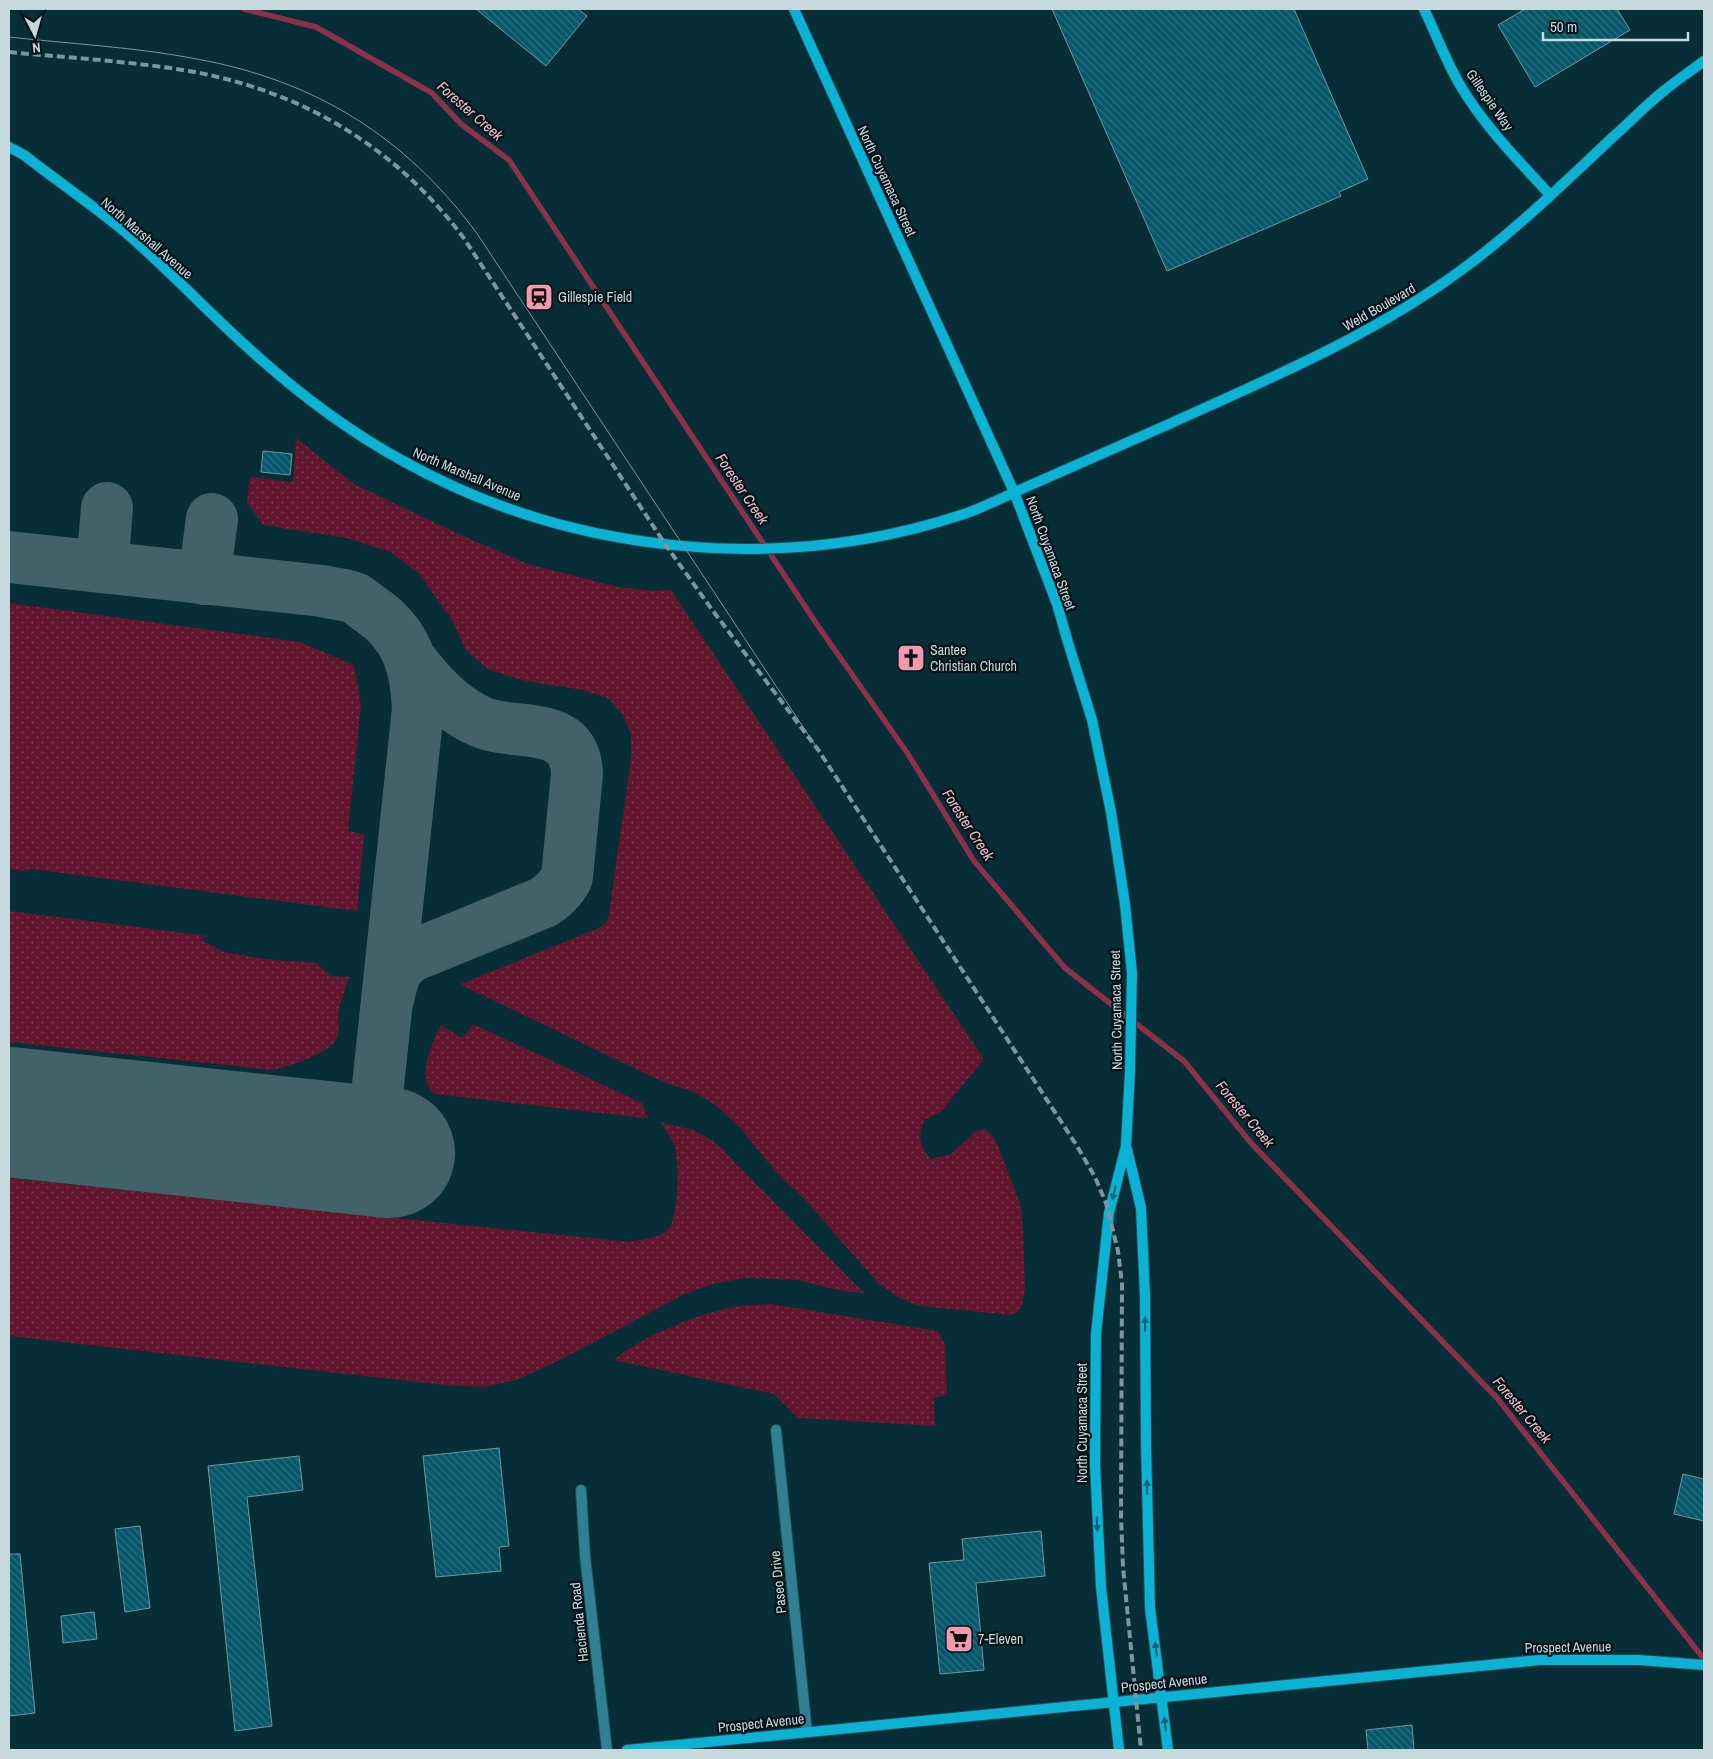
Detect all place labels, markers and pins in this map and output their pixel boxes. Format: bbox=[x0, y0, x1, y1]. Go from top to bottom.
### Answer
station icon: Gillespie Field bbox=[524, 282, 554, 312]
place label: Gillespie Field bbox=[558, 288, 632, 306]
place label: Santee Christian Church bbox=[930, 641, 1017, 675]
church icon: Santee Christian Church bbox=[896, 643, 926, 673]
supermarket icon: 7-Eleven bbox=[944, 1624, 974, 1654]
place label: 7-Eleven bbox=[978, 1630, 1023, 1648]

